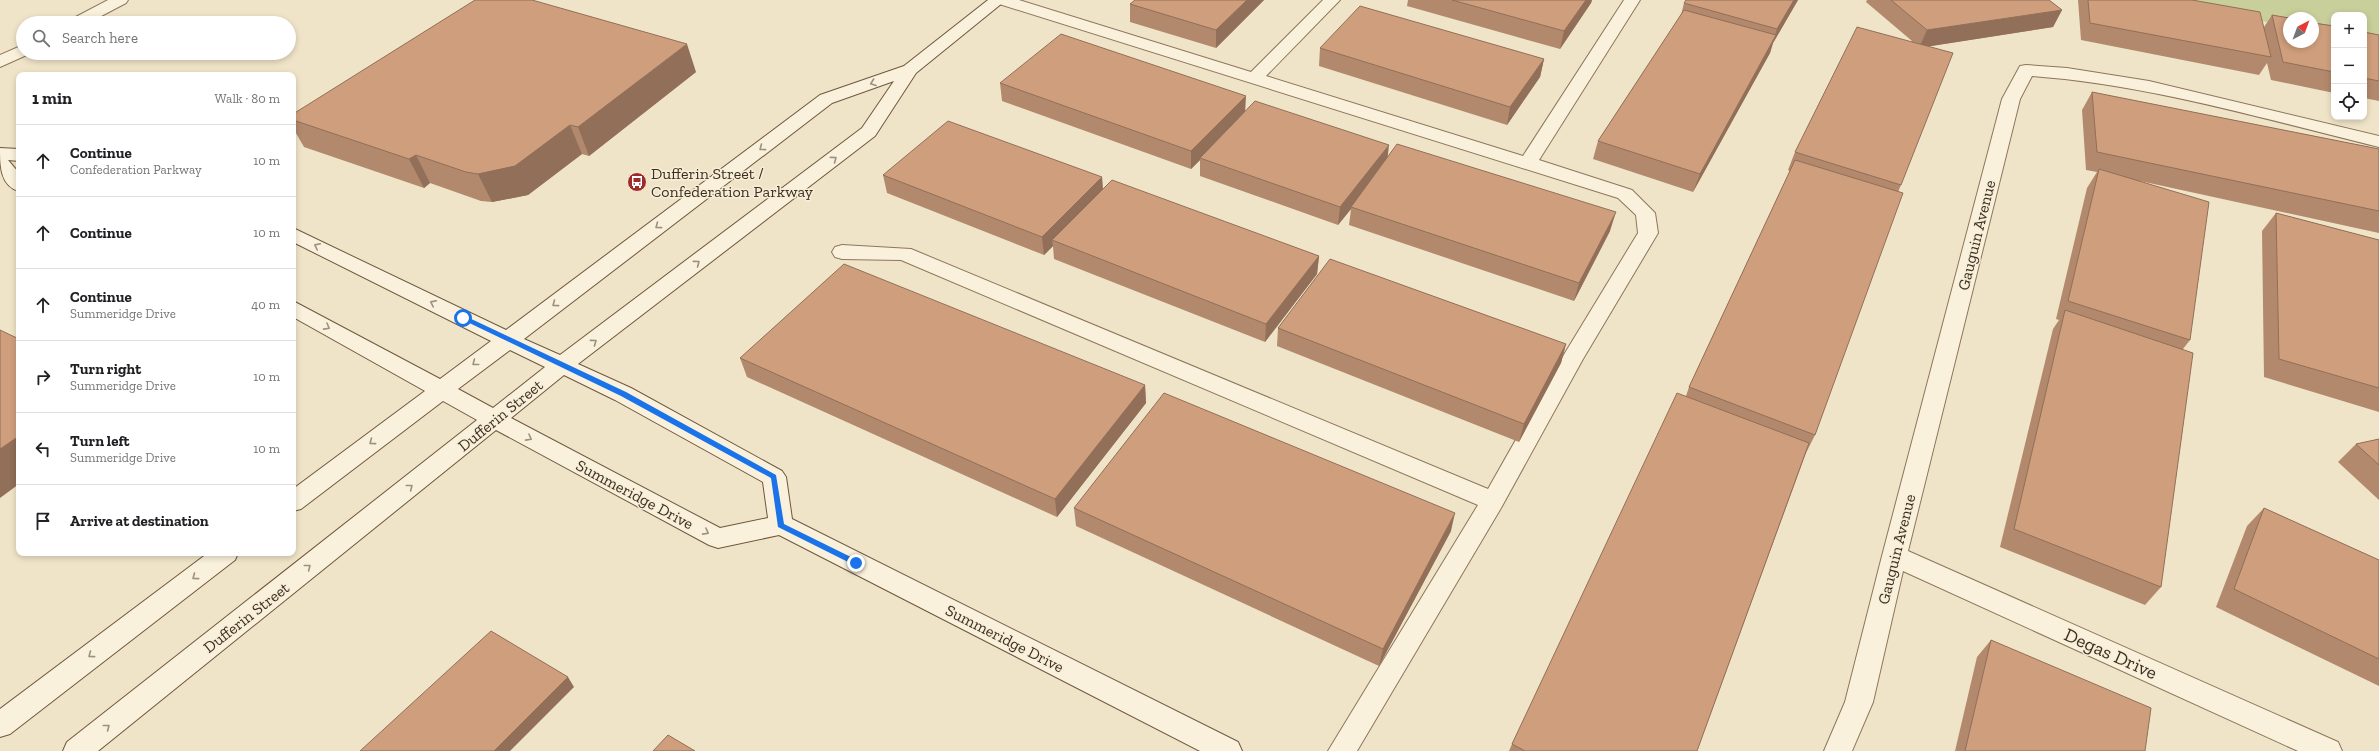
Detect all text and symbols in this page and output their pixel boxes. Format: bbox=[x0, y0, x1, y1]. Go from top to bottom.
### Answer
north arrow bbox=[2283, 12, 2319, 48]
map controls bbox=[2331, 12, 2367, 120]
button: + bbox=[2331, 12, 2367, 48]
search box bbox=[16, 16, 296, 60]
icon: search bbox=[30, 27, 52, 49]
text: Search here bbox=[62, 29, 138, 47]
button: − bbox=[2331, 48, 2367, 84]
one-way arrow bbox=[870, 78, 877, 86]
button: locate bbox=[2331, 84, 2367, 120]
text: 1 min bbox=[32, 88, 72, 108]
text: Walk · 80 m bbox=[215, 91, 280, 106]
one-way arrow bbox=[760, 143, 767, 150]
text: Continue bbox=[70, 144, 132, 162]
icon: ahead bbox=[32, 150, 54, 172]
text: 10 m bbox=[253, 153, 280, 168]
one-way arrow bbox=[830, 157, 837, 164]
text: Confederation Parkway bbox=[70, 162, 202, 177]
place label: Dufferin Street / Confederation Parkway bbox=[651, 164, 814, 201]
bus stop icon: Dufferin Street / Confederation Parkway bbox=[626, 171, 648, 193]
street label: Gauguin Avenue bbox=[1954, 178, 1999, 292]
one-way arrow bbox=[656, 221, 663, 228]
icon: ahead bbox=[32, 222, 54, 244]
text: Continue bbox=[70, 224, 132, 242]
text: 10 m bbox=[253, 225, 280, 240]
one-way arrow bbox=[314, 243, 321, 251]
one-way arrow bbox=[693, 261, 700, 268]
text: Continue bbox=[70, 288, 132, 306]
icon: ahead bbox=[32, 294, 54, 316]
text: 40 m bbox=[251, 297, 280, 312]
one-way arrow bbox=[430, 300, 438, 308]
one-way arrow bbox=[552, 300, 559, 307]
text: Summeridge Drive bbox=[70, 306, 176, 321]
route start bbox=[454, 309, 472, 327]
one-way arrow bbox=[323, 322, 330, 329]
one-way arrow bbox=[589, 340, 596, 347]
one-way arrow bbox=[473, 358, 480, 365]
text: Turn right bbox=[70, 360, 141, 378]
icon: right bbox=[32, 366, 54, 388]
text: 10 m bbox=[253, 369, 280, 384]
street label: Dufferin Street bbox=[454, 375, 547, 455]
text: Summeridge Drive bbox=[70, 378, 176, 393]
text: Turn left bbox=[70, 432, 130, 450]
one-way arrow bbox=[525, 433, 532, 440]
one-way arrow bbox=[369, 437, 376, 444]
icon: left bbox=[32, 438, 54, 460]
text: 10 m bbox=[253, 441, 280, 456]
text: Summeridge Drive bbox=[70, 450, 176, 465]
street label: Summeridge Drive bbox=[573, 455, 697, 533]
one-way arrow bbox=[405, 484, 412, 491]
street label: Gauguin Avenue bbox=[1874, 492, 1919, 606]
icon: arrive bbox=[32, 510, 54, 532]
text: Arrive at destination bbox=[70, 512, 209, 530]
one-way arrow bbox=[701, 527, 709, 534]
route end bbox=[847, 554, 865, 572]
one-way arrow bbox=[303, 565, 310, 572]
one-way arrow bbox=[192, 572, 199, 579]
street label: Dufferin Street bbox=[200, 578, 293, 657]
street label: Summeridge Drive bbox=[942, 600, 1067, 676]
street label: Degas Drive bbox=[2061, 623, 2161, 684]
one-way arrow bbox=[89, 651, 96, 658]
one-way arrow bbox=[103, 724, 110, 731]

